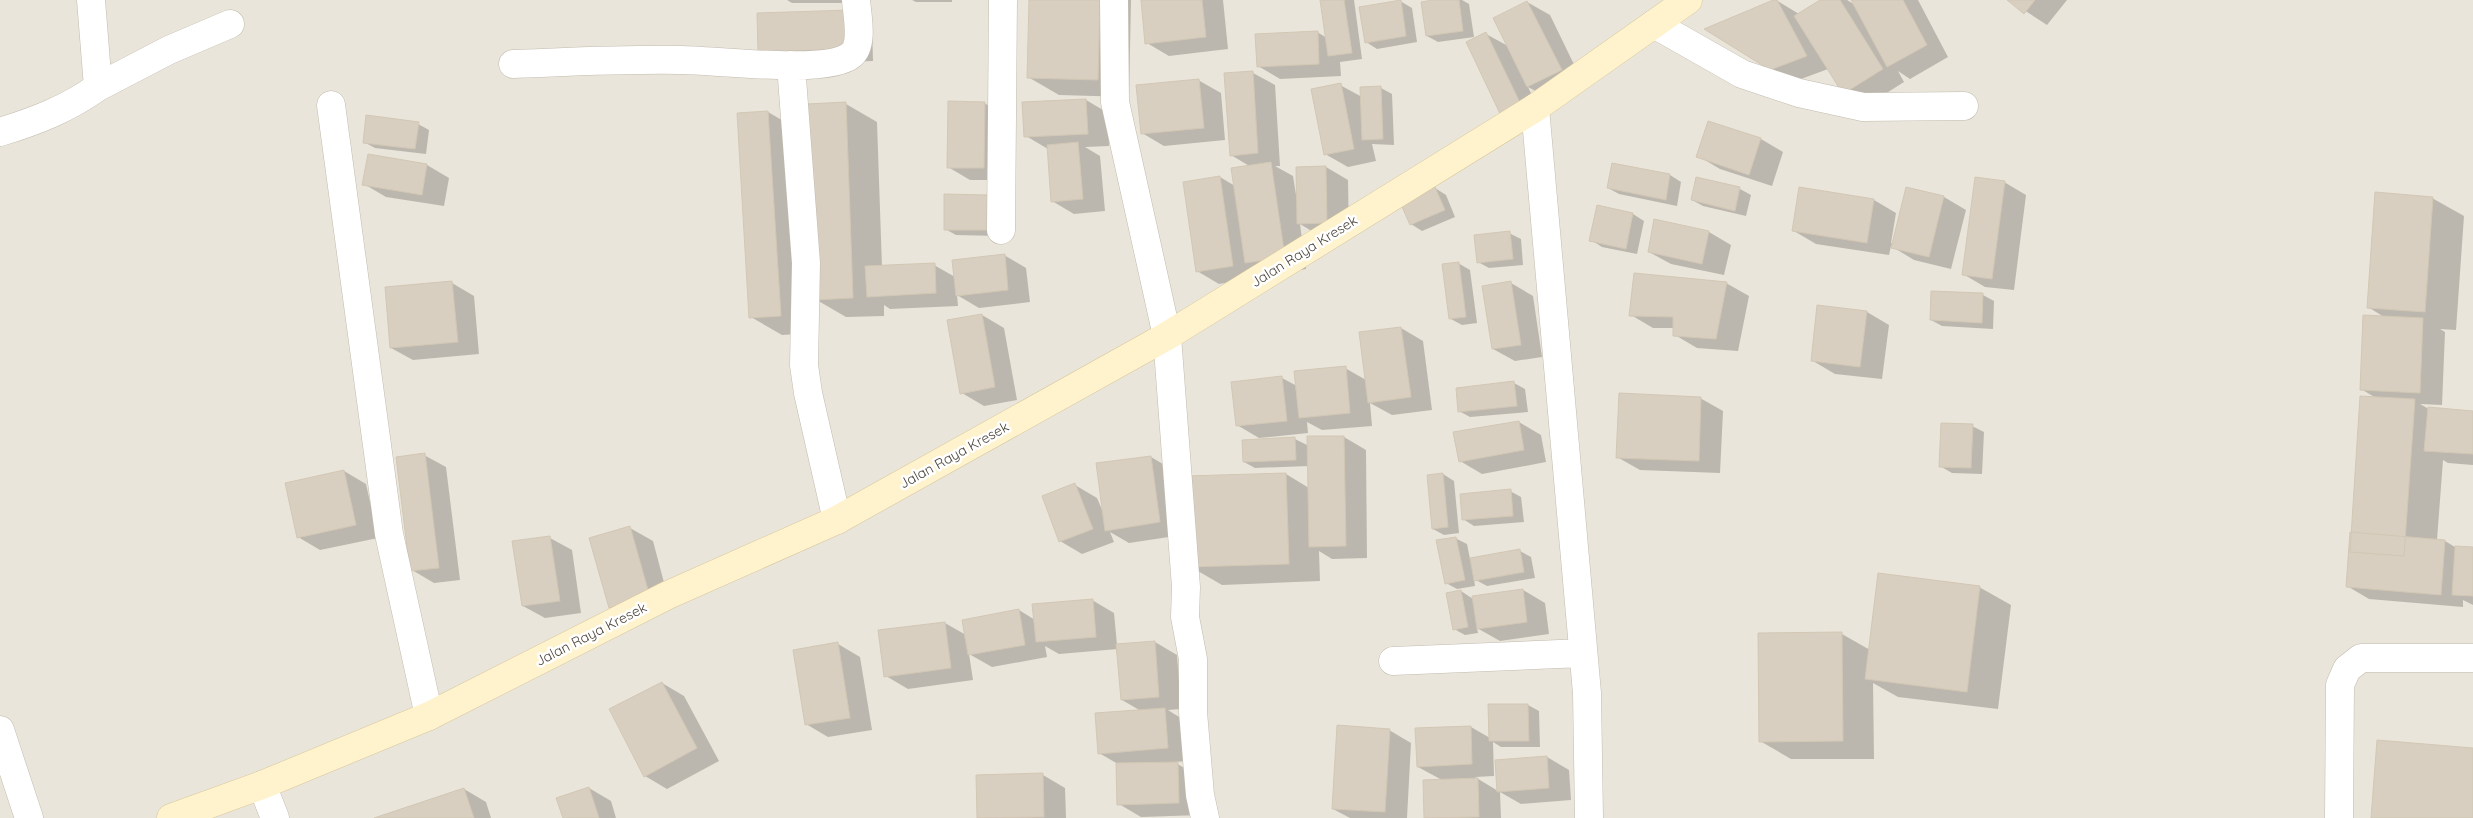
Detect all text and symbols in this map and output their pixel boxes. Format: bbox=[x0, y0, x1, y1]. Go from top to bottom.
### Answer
street label: Jalan Raya Kresek bbox=[1247, 211, 1361, 291]
street label: Jalan Raya Kresek bbox=[896, 417, 1012, 493]
street label: Jalan Raya Kresek bbox=[532, 598, 650, 670]

